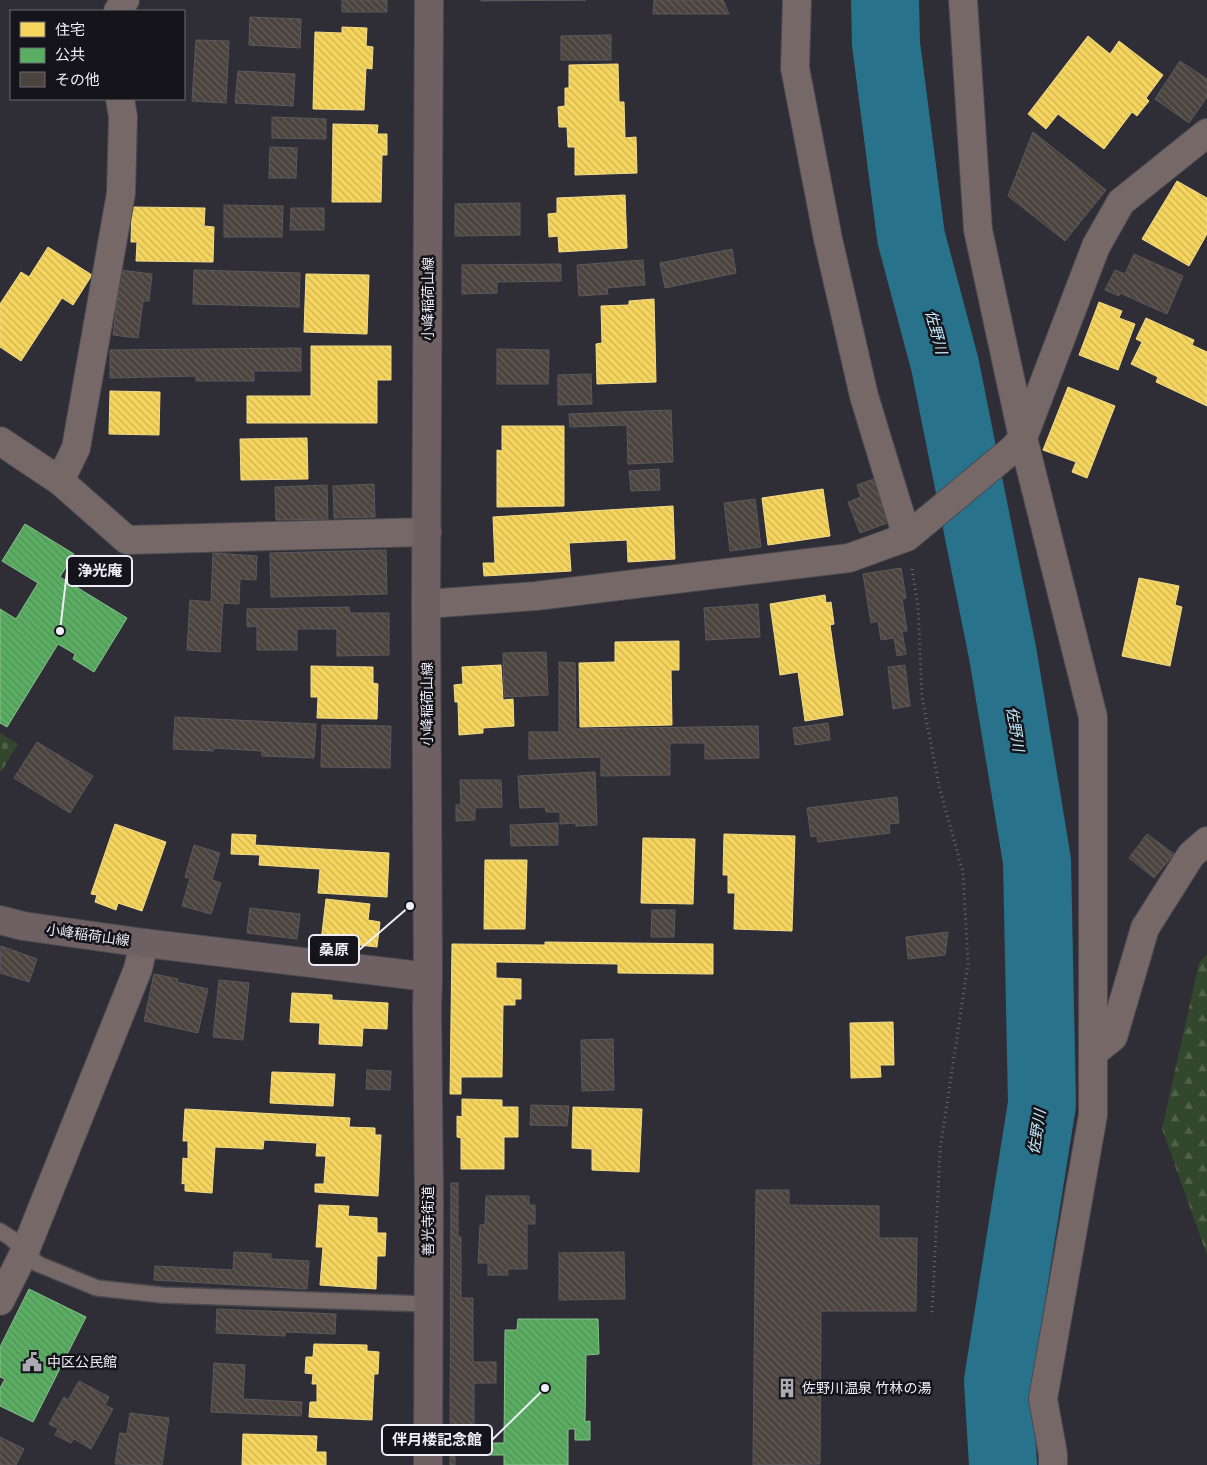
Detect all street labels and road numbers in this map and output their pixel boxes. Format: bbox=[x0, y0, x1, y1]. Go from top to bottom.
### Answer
street label: 小峰稲荷山線 bbox=[419, 257, 436, 341]
street label: 小峰稲荷山線 bbox=[418, 662, 435, 746]
street label: 小峰稲荷山線 bbox=[45, 920, 131, 949]
street label: 善光寺街道 bbox=[419, 1186, 436, 1256]

